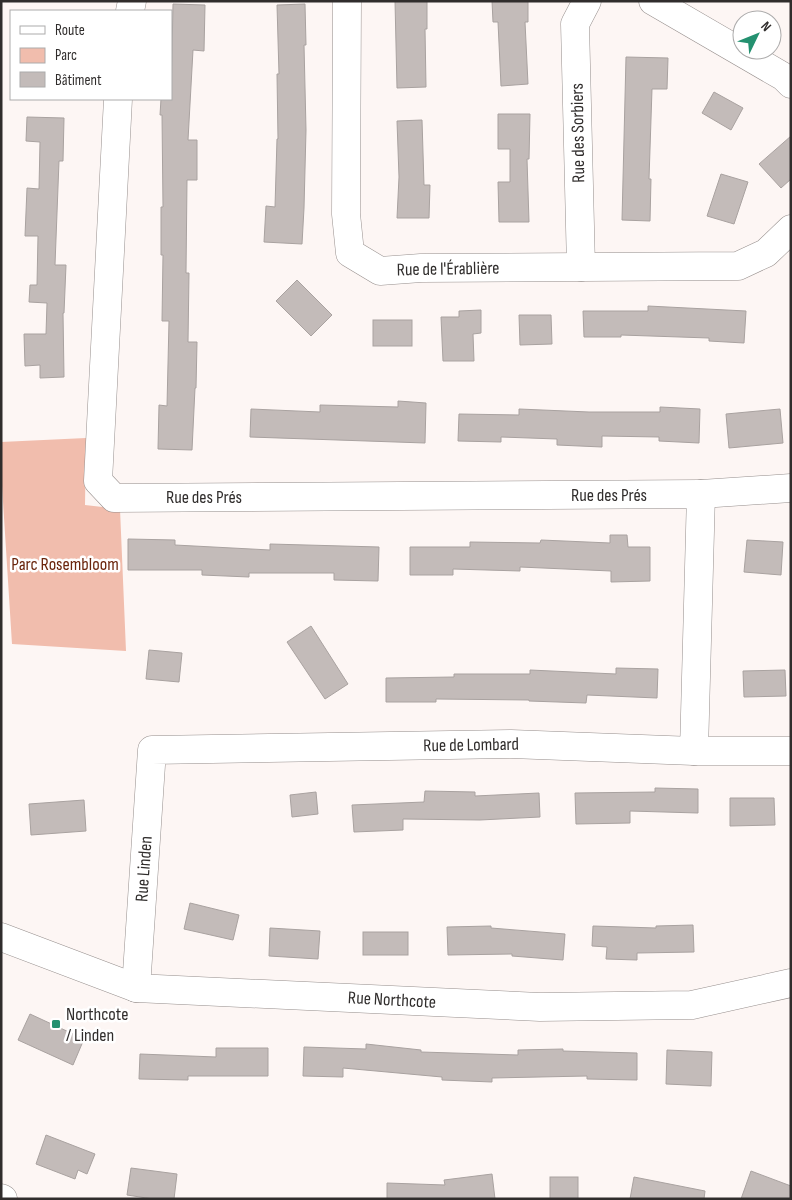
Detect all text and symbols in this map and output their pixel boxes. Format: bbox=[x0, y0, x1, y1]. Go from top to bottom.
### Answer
legend bbox=[10, 10, 172, 100]
north arrow bbox=[732, 10, 782, 60]
text: N bbox=[757, 18, 775, 35]
text: Route bbox=[55, 21, 85, 40]
text: Parc bbox=[55, 46, 77, 65]
text: Bâtiment bbox=[55, 71, 102, 90]
street label: Rue des Sorbiers bbox=[567, 83, 589, 183]
street label: Rue de l'Érablière bbox=[396, 258, 500, 280]
street label: Rue des Prés bbox=[571, 485, 647, 506]
street label: Rue des Prés bbox=[166, 487, 242, 508]
park label: Parc Rosembloom bbox=[11, 554, 119, 575]
street label: Rue de Lombard bbox=[423, 734, 519, 756]
street label: Rue Linden bbox=[131, 835, 157, 903]
street label: Rue Northcote bbox=[347, 987, 437, 1013]
place label: Northcote / Linden bbox=[66, 1004, 128, 1046]
marker: Northcote / Linden bbox=[50, 1018, 62, 1030]

